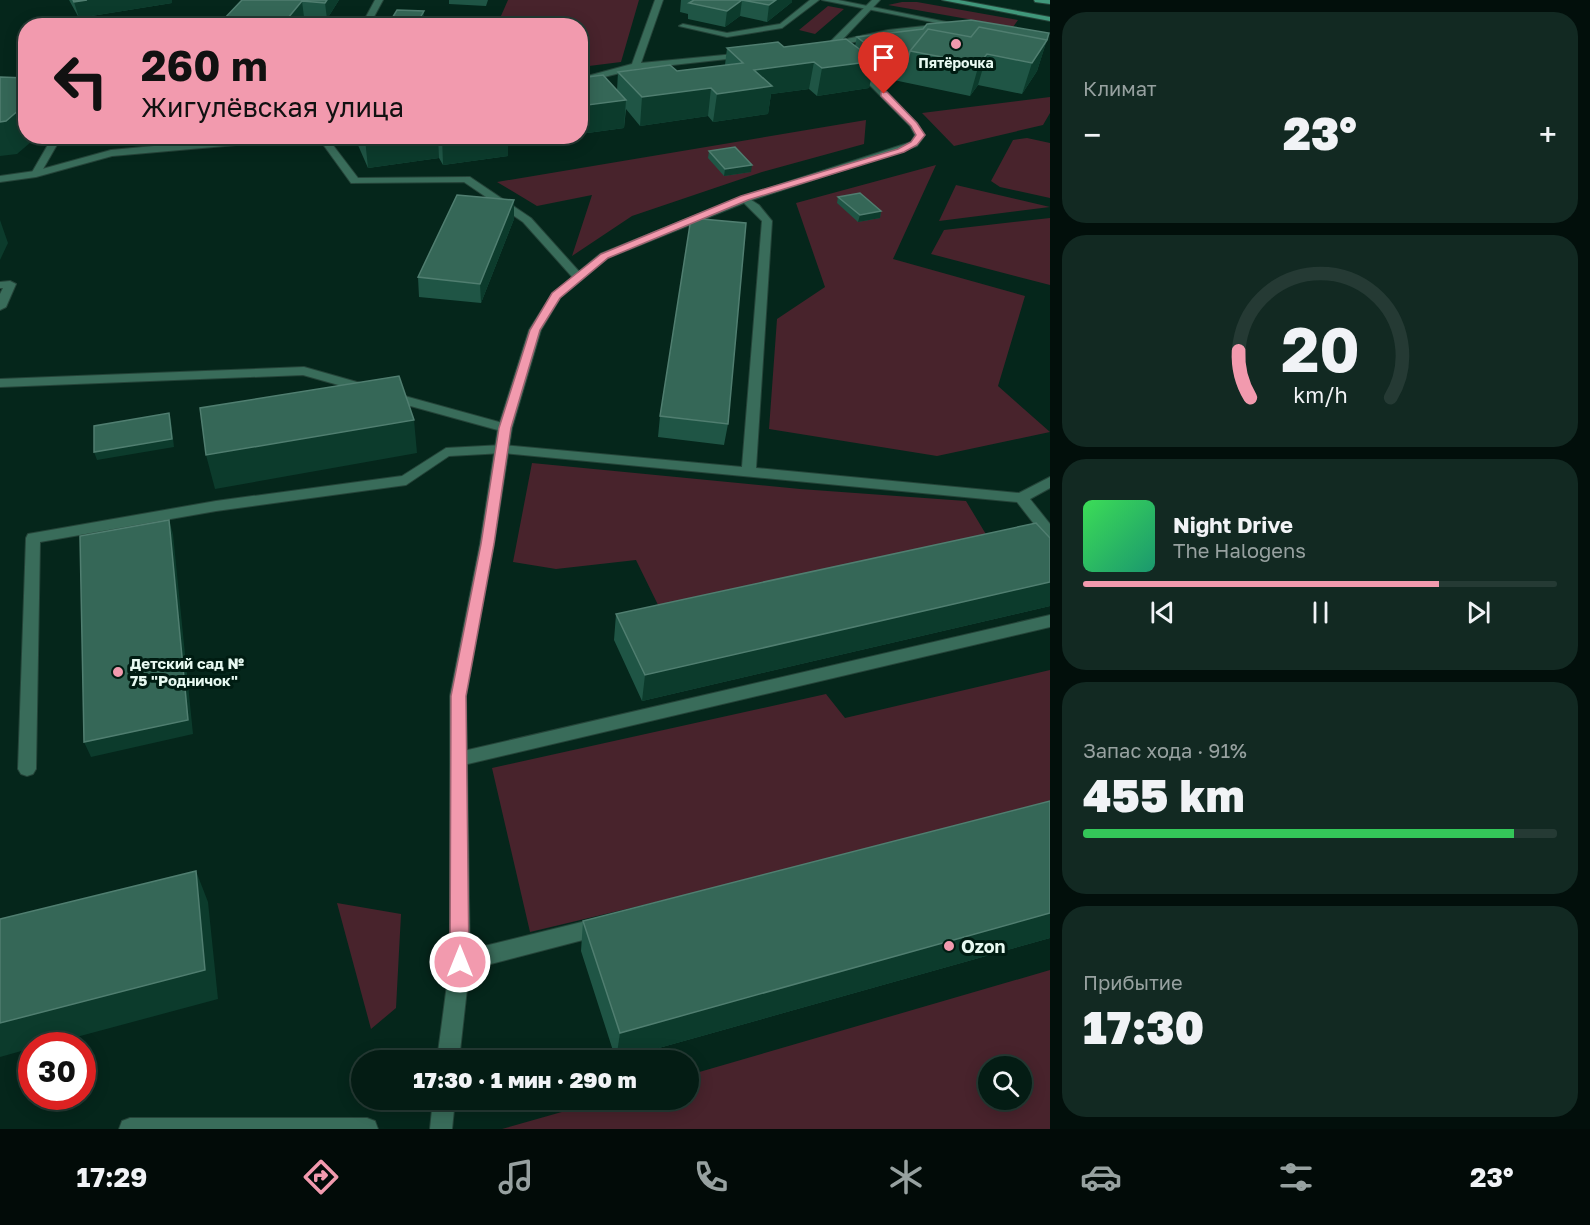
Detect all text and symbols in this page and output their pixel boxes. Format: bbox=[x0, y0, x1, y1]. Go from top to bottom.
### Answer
pin bbox=[858, 32, 909, 94]
marker: Пятёрочка bbox=[949, 37, 963, 51]
text: 260 m bbox=[141, 40, 268, 90]
icon: arrive bbox=[867, 41, 900, 74]
icon: left bbox=[42, 42, 120, 120]
place label: Пятёрочка bbox=[918, 54, 994, 71]
text: Климат bbox=[1083, 76, 1157, 100]
text: Жигулёвская улица bbox=[141, 91, 404, 123]
text: 23° bbox=[1283, 106, 1357, 160]
text: − bbox=[1083, 115, 1101, 154]
text: + bbox=[1539, 115, 1557, 154]
text: 20 bbox=[1281, 311, 1359, 386]
text: km/h bbox=[1293, 383, 1347, 409]
text: Night Drive bbox=[1173, 511, 1293, 538]
text: The Halogens bbox=[1173, 538, 1306, 562]
icon: previous bbox=[1146, 596, 1179, 629]
icon: pause bbox=[1304, 596, 1337, 629]
icon: next bbox=[1462, 596, 1495, 629]
place label: Детский сад № 75 "Родничок" bbox=[130, 654, 244, 689]
marker: Детский сад № 75 "Родничок" bbox=[111, 665, 125, 679]
text: Запас хода · 91% bbox=[1083, 738, 1247, 762]
text: 455 km bbox=[1083, 768, 1245, 822]
position arrow bbox=[428, 930, 492, 994]
place label: Ozon bbox=[961, 935, 1006, 957]
marker: Ozon bbox=[942, 939, 956, 953]
text: Прибытие bbox=[1083, 970, 1183, 994]
text: 17:30 bbox=[1083, 1000, 1204, 1054]
speed limit sign: 30 bbox=[18, 1032, 96, 1110]
map controls bbox=[978, 1056, 1032, 1110]
button: search bbox=[978, 1056, 1032, 1110]
text: 17:30 · 1 мин · 290 m bbox=[413, 1066, 637, 1093]
icon: directions bbox=[300, 1156, 342, 1198]
icon: music bbox=[495, 1156, 537, 1198]
icon: phone bbox=[690, 1156, 732, 1198]
icon: climate bbox=[885, 1156, 927, 1198]
icon: car bbox=[1080, 1156, 1122, 1198]
icon: filters bbox=[1275, 1156, 1317, 1198]
text: 17:29 bbox=[76, 1161, 147, 1193]
text: 23° bbox=[1470, 1161, 1514, 1193]

